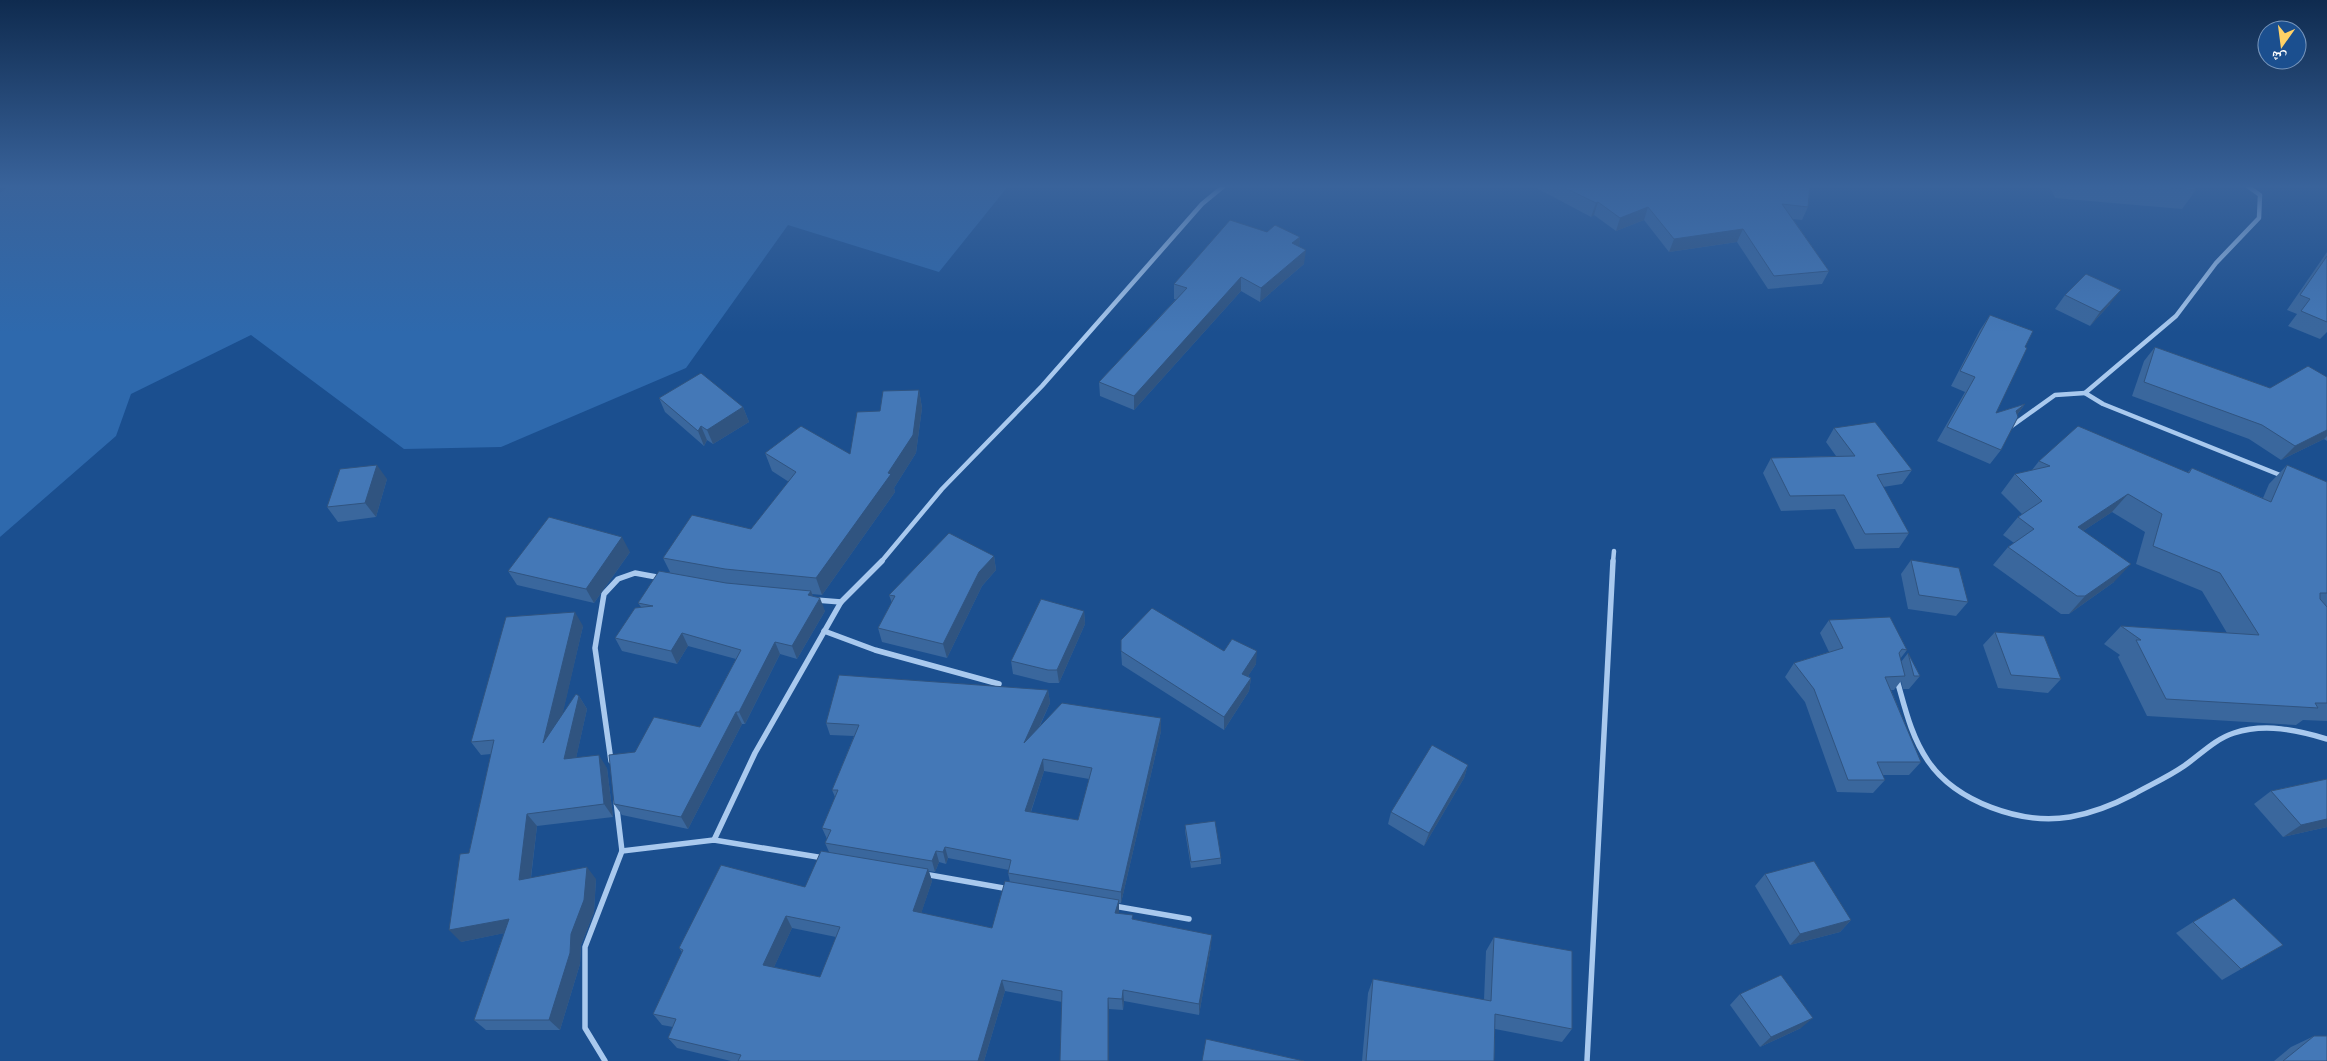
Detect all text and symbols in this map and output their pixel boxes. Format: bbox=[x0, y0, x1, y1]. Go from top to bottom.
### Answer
north arrow bbox=[2257, 20, 2307, 70]
text: ش bbox=[2269, 46, 2288, 69]

